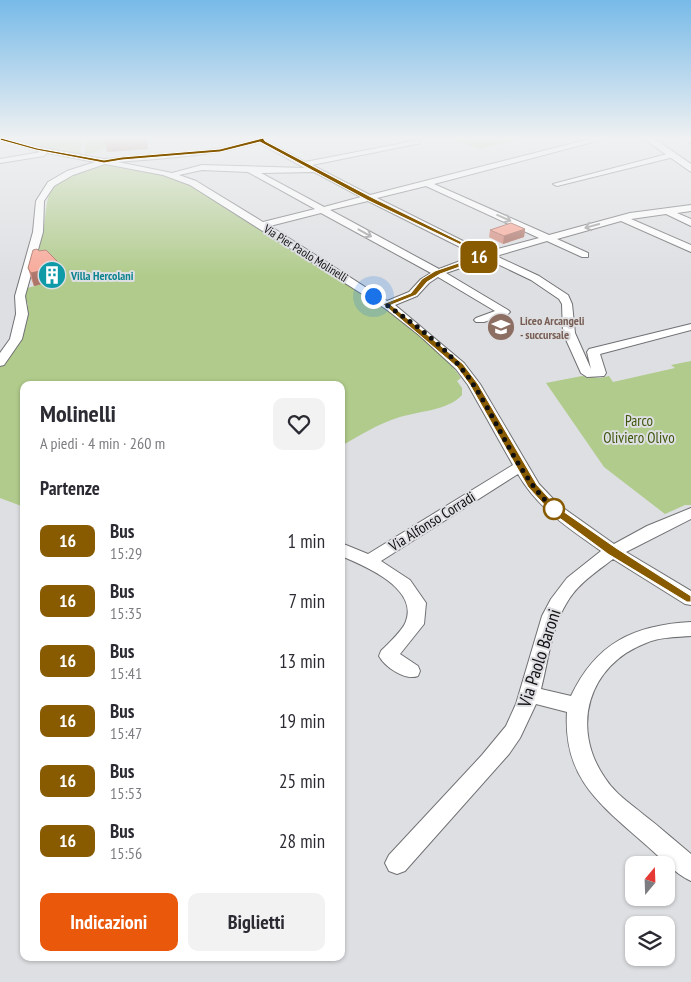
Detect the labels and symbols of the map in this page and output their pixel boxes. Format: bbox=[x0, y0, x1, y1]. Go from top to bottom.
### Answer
one-way arrow bbox=[496, 213, 511, 223]
street label: Via Pier Paolo Molinelli bbox=[260, 221, 351, 285]
one-way arrow bbox=[584, 222, 600, 231]
one-way arrow bbox=[357, 229, 372, 238]
line badge: 16 bbox=[456, 241, 502, 273]
building icon: Villa Hercolani bbox=[37, 260, 67, 290]
place label: Villa Hercolani bbox=[70, 268, 134, 283]
your location bbox=[361, 284, 386, 309]
school or university icon: Liceo Arcangeli - succursale bbox=[486, 312, 516, 342]
place label: Liceo Arcangeli - succursale bbox=[520, 313, 585, 342]
park label: Parco Oliviero Olivo bbox=[603, 411, 675, 447]
street label: Via Alfonso Corradi bbox=[385, 487, 479, 556]
unlabelled marker bbox=[543, 498, 565, 520]
street label: Via Paolo Baroni bbox=[512, 606, 566, 711]
north arrow bbox=[625, 856, 675, 906]

